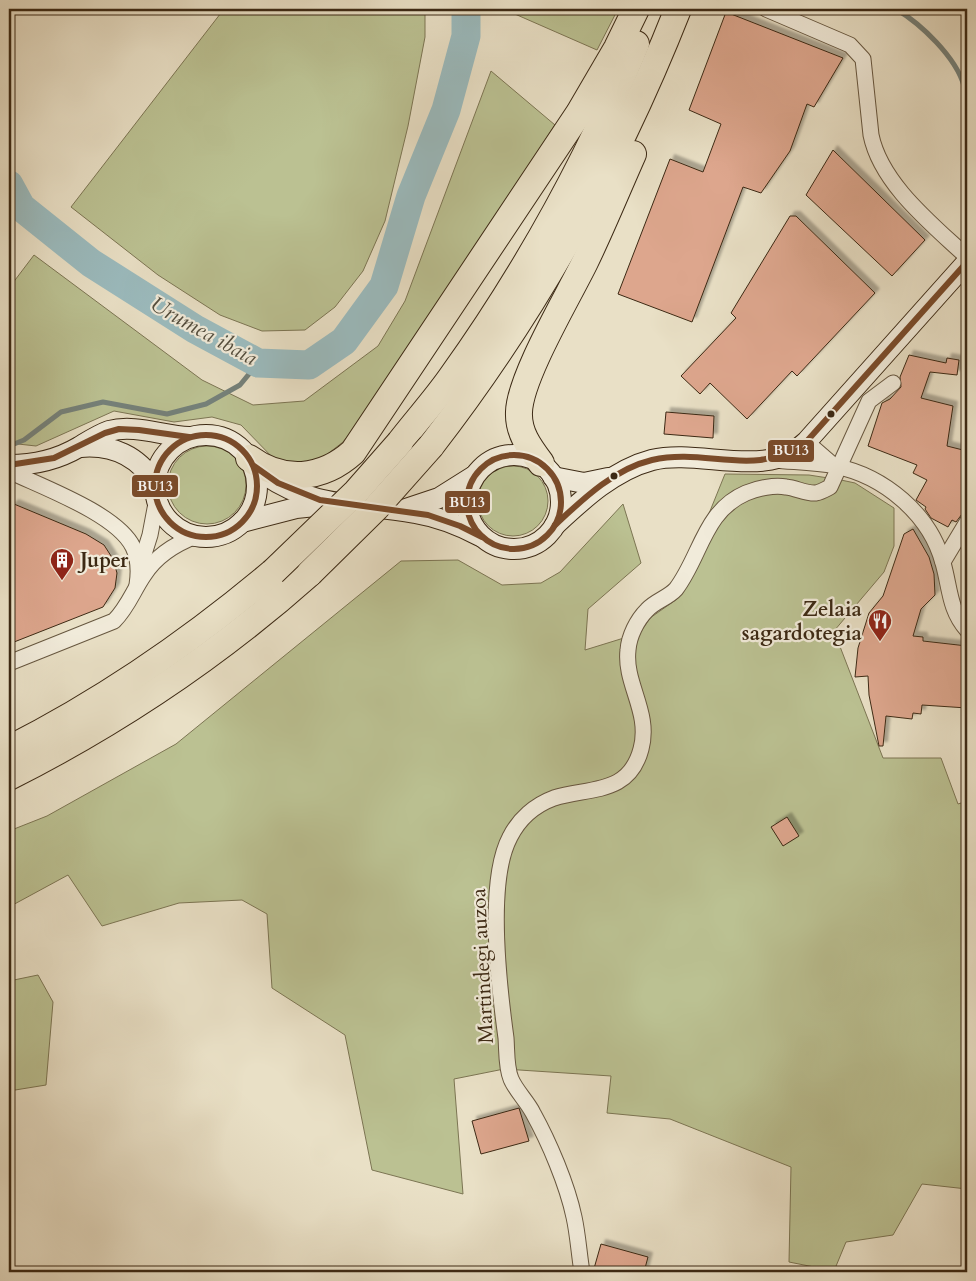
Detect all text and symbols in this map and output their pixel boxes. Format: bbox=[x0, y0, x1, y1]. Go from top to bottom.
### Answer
water label: Urumea ibaia bbox=[144, 289, 263, 373]
unlabelled marker bbox=[826, 409, 836, 419]
line badge: BU13 bbox=[767, 439, 815, 463]
text: BU13 bbox=[773, 441, 809, 460]
unlabelled marker bbox=[609, 471, 619, 481]
line badge: BU13 bbox=[131, 474, 179, 498]
text: BU13 bbox=[137, 477, 173, 496]
line badge: BU13 bbox=[444, 490, 491, 514]
text: BU13 bbox=[449, 493, 485, 512]
place label: Juper bbox=[77, 546, 129, 575]
building icon: Juper bbox=[49, 547, 75, 581]
place label: Zelaia sagardotegia bbox=[742, 595, 863, 648]
restaurant icon: Zelaia sagardotegia bbox=[867, 608, 893, 642]
street label: Martindegi auzoa bbox=[464, 888, 501, 1044]

